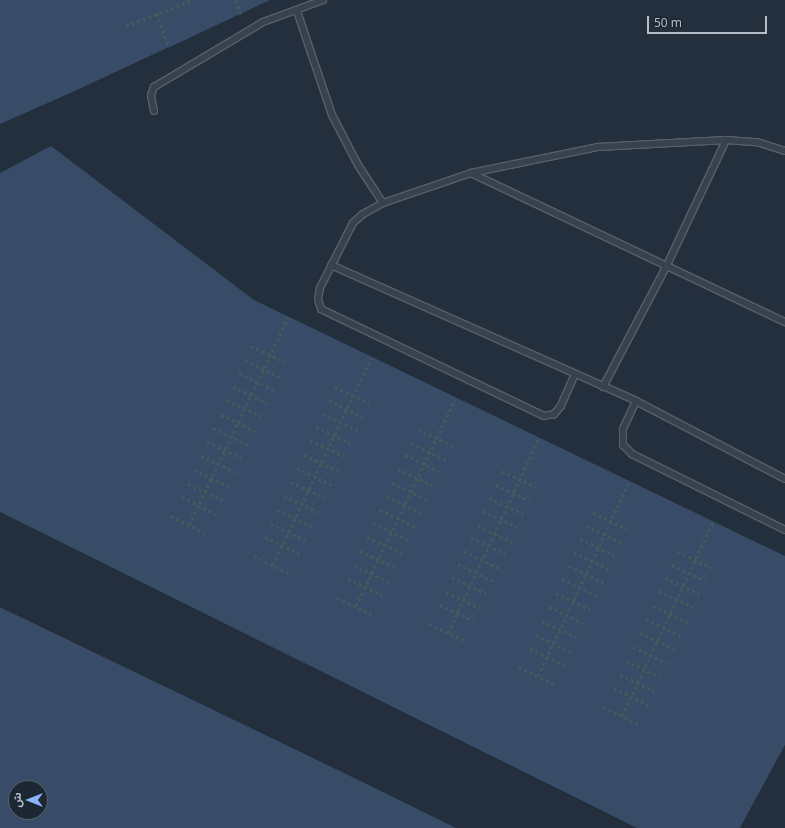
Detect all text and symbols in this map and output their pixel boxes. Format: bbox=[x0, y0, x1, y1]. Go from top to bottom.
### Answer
scale bar bbox=[649, 8, 769, 34]
text: 50 m bbox=[654, 14, 682, 31]
north arrow bbox=[8, 780, 48, 820]
text: ش bbox=[9, 792, 24, 808]

